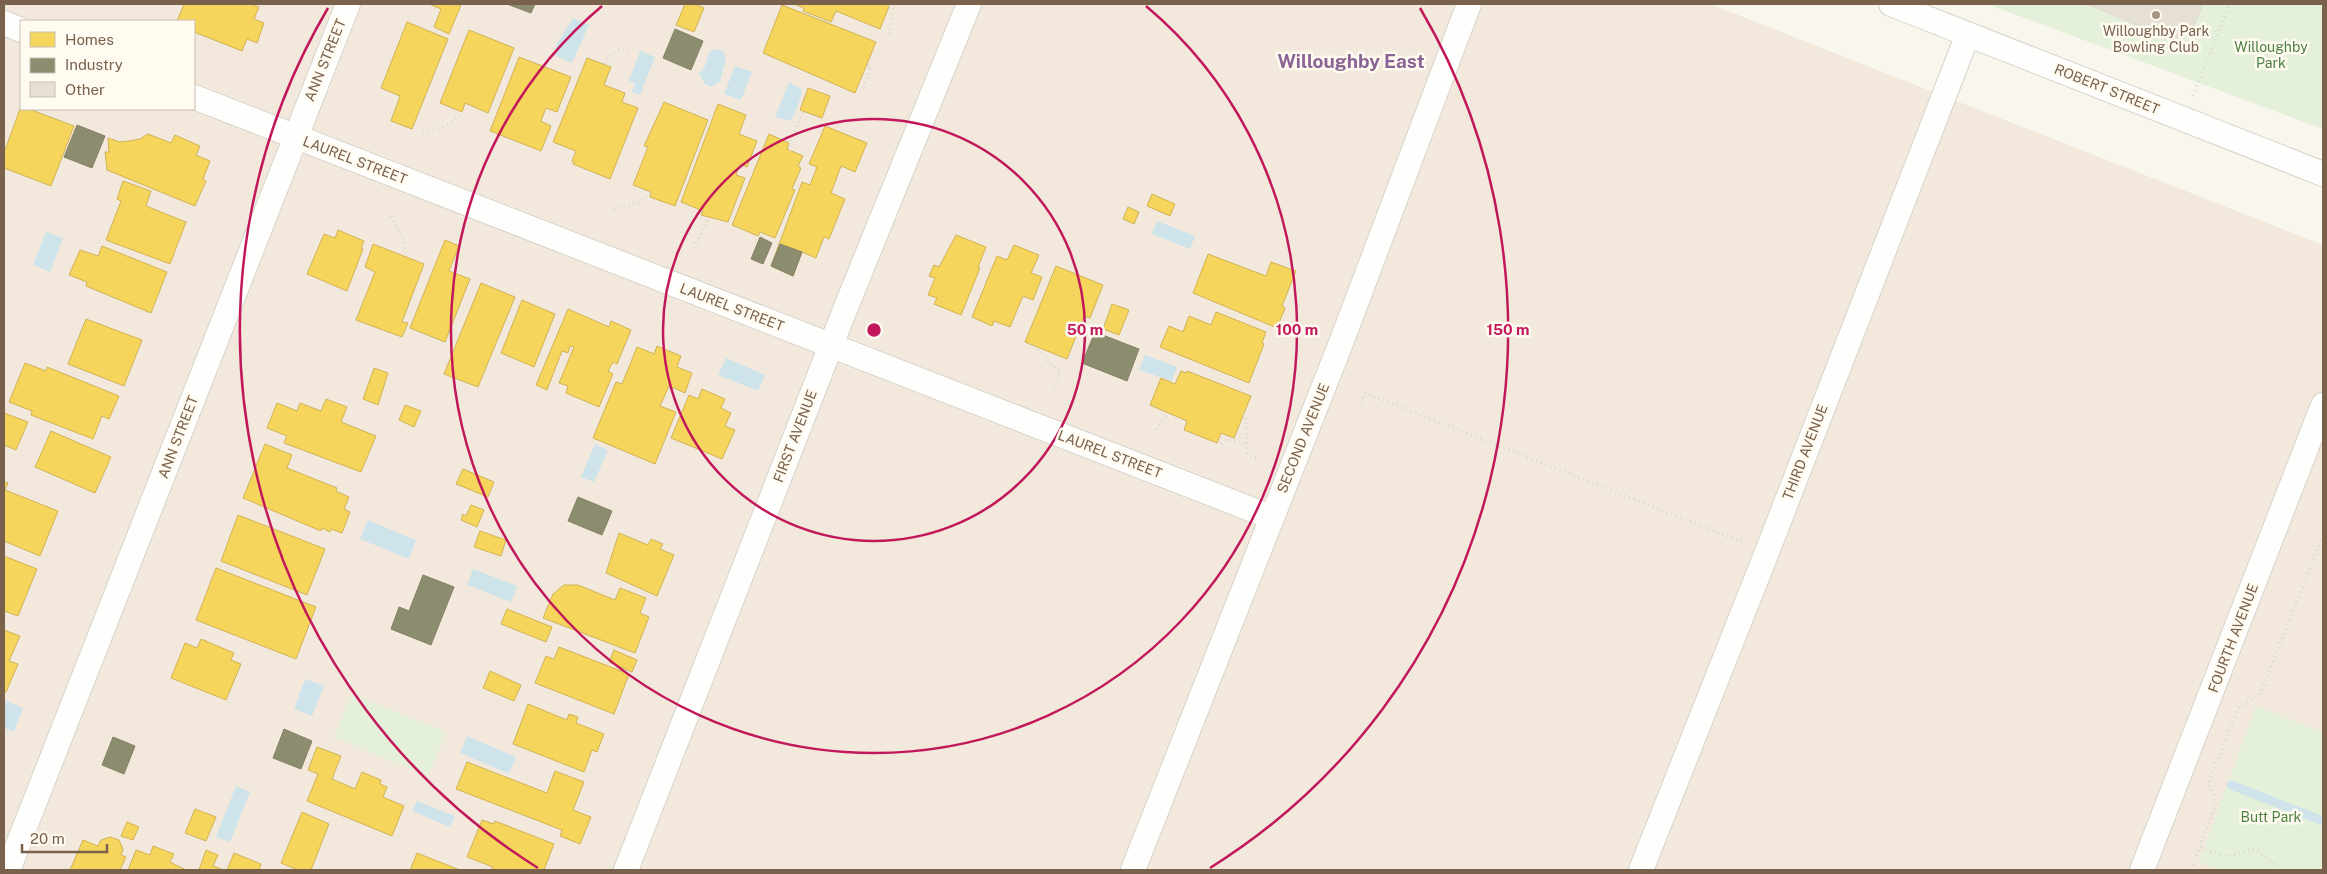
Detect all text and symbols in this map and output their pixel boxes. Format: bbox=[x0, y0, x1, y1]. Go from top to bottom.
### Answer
marker: Willoughby Park Bowling Club bbox=[2150, 9, 2162, 21]
street label: ANN STREET bbox=[301, 16, 349, 104]
legend bbox=[20, 20, 195, 110]
place label: Willoughby Park Bowling Club bbox=[2103, 23, 2209, 55]
text: Homes bbox=[65, 31, 114, 48]
park label: Willoughby Park bbox=[2234, 39, 2308, 71]
district label: Willoughby East bbox=[1277, 50, 1425, 72]
text: Industry bbox=[65, 56, 123, 73]
street label: ROBERT STREET bbox=[2052, 61, 2162, 117]
text: Other bbox=[65, 81, 105, 98]
street label: LAUREL STREET bbox=[301, 133, 409, 187]
street label: LAUREL STREET bbox=[678, 280, 786, 334]
centre of rings bbox=[865, 321, 883, 339]
text: 50 m bbox=[1067, 321, 1103, 338]
text: 100 m bbox=[1276, 321, 1318, 338]
text: 150 m bbox=[1486, 321, 1530, 338]
street label: SECOND AVENUE bbox=[1274, 381, 1332, 495]
street label: FIRST AVENUE bbox=[770, 387, 820, 485]
street label: ANN STREET bbox=[155, 393, 201, 481]
street label: THIRD AVENUE bbox=[1779, 402, 1831, 502]
street label: LAUREL STREET bbox=[1056, 427, 1164, 481]
street label: FOURTH AVENUE bbox=[2205, 581, 2261, 695]
park label: Butt Park bbox=[2241, 809, 2302, 825]
scale bar bbox=[22, 822, 108, 854]
text: 20 m bbox=[30, 830, 65, 847]

